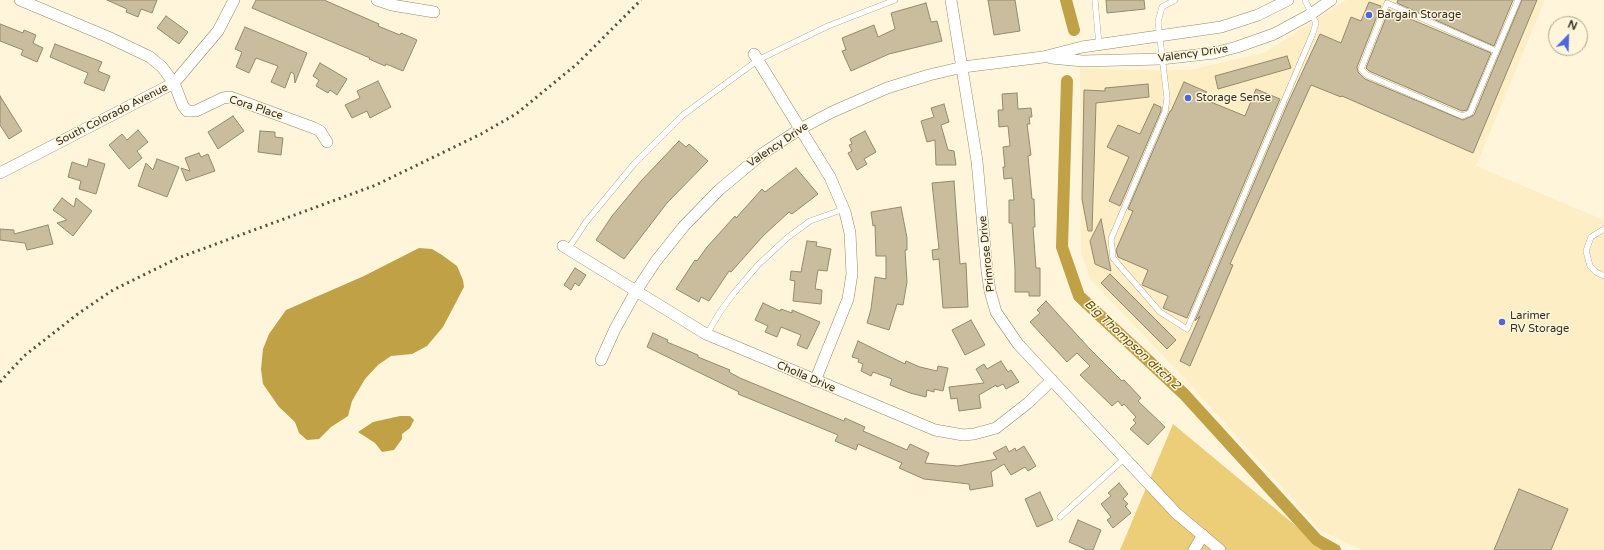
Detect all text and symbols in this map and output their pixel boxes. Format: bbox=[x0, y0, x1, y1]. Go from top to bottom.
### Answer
place label: Bargain Storage bbox=[1377, 8, 1461, 22]
marker: Bargain Storage bbox=[1364, 10, 1374, 20]
north arrow bbox=[1548, 16, 1588, 56]
text: N bbox=[1566, 18, 1579, 33]
street label: Valency Drive bbox=[1157, 43, 1229, 65]
street label: South Colorado Avenue bbox=[54, 81, 170, 149]
place label: Storage Sense bbox=[1196, 91, 1271, 105]
street label: Cora Place bbox=[227, 93, 285, 123]
marker: Storage Sense bbox=[1183, 93, 1193, 103]
street label: Valency Drive bbox=[745, 120, 811, 170]
street label: Primrose Drive bbox=[976, 215, 998, 293]
water label: Big Thompson ditch 2 bbox=[1081, 297, 1183, 393]
place label: Larimer RV Storage bbox=[1510, 309, 1569, 335]
marker: Larimer RV Storage bbox=[1497, 317, 1507, 327]
street label: Cholla Drive bbox=[775, 359, 837, 395]

